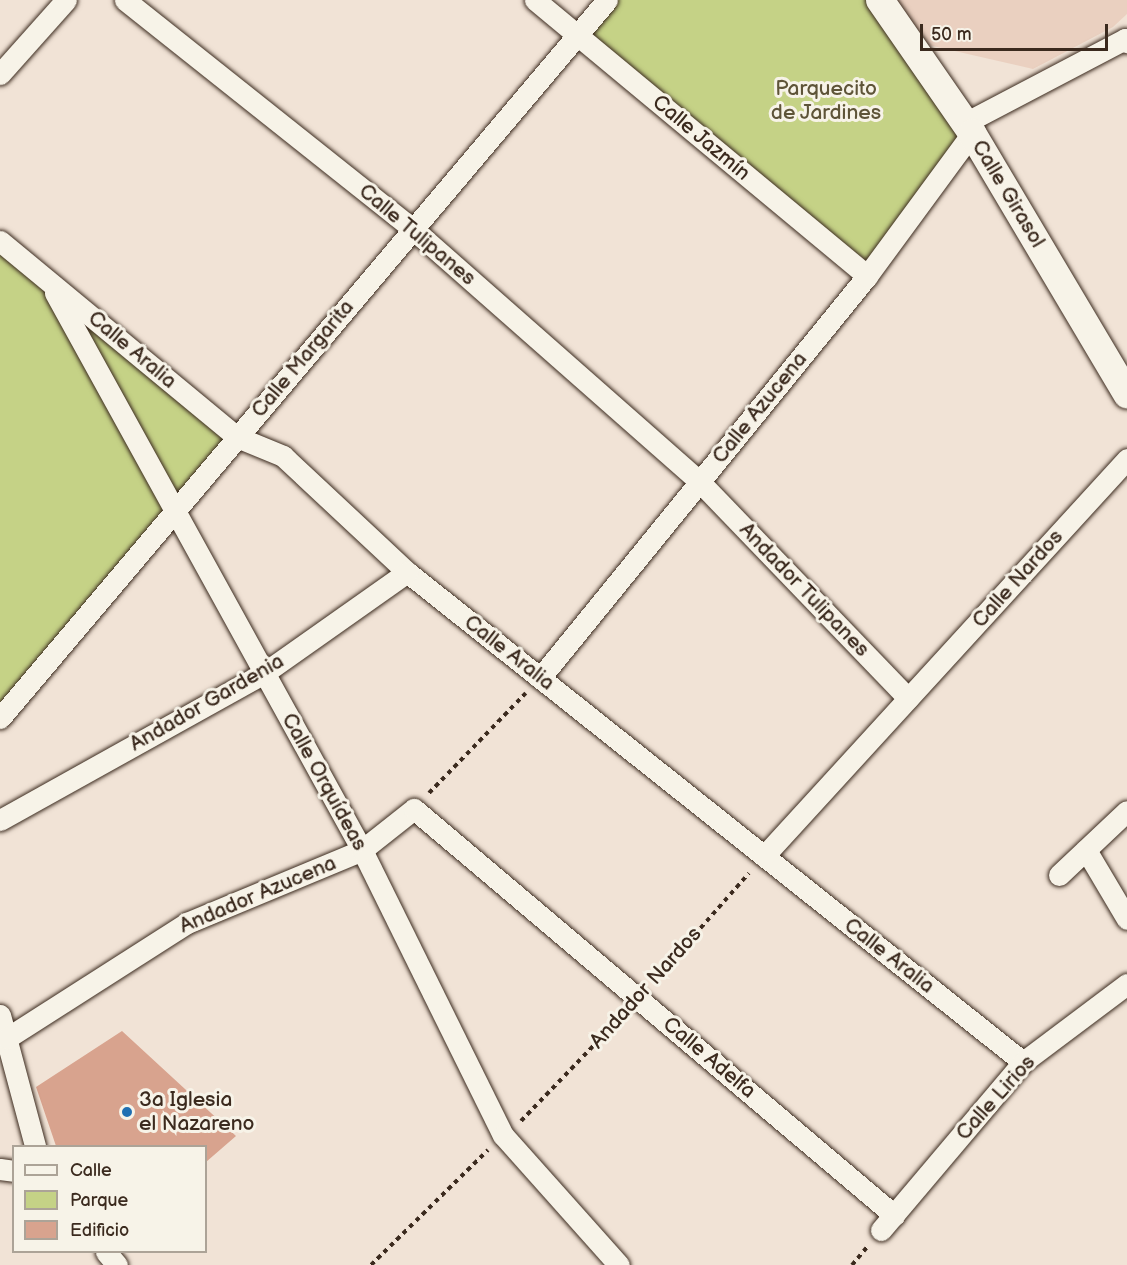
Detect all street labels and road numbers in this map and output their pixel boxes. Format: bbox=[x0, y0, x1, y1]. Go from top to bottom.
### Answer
street label: Calle Jazmín bbox=[647, 90, 755, 186]
street label: Calle Girasol bbox=[966, 136, 1050, 252]
street label: Calle Tulipanes bbox=[353, 179, 481, 291]
street label: Calle Margarita bbox=[247, 295, 359, 423]
street label: Calle Aralia bbox=[83, 306, 181, 394]
street label: Calle Azucena bbox=[707, 347, 813, 469]
street label: Andador Tulipanes bbox=[733, 518, 875, 662]
street label: Calle Nardos bbox=[967, 525, 1069, 633]
street label: Calle Aralia bbox=[459, 610, 559, 696]
street label: Andador Gardenia bbox=[125, 649, 289, 757]
street label: Calle Orquídeas bbox=[276, 709, 372, 855]
street label: Andador Azucena bbox=[176, 851, 340, 939]
street label: Calle Aralia bbox=[839, 913, 939, 999]
street label: Andador Nardos bbox=[585, 922, 707, 1054]
street label: Calle Adelfa bbox=[657, 1012, 761, 1104]
street label: Calle Lirios bbox=[951, 1050, 1041, 1146]

